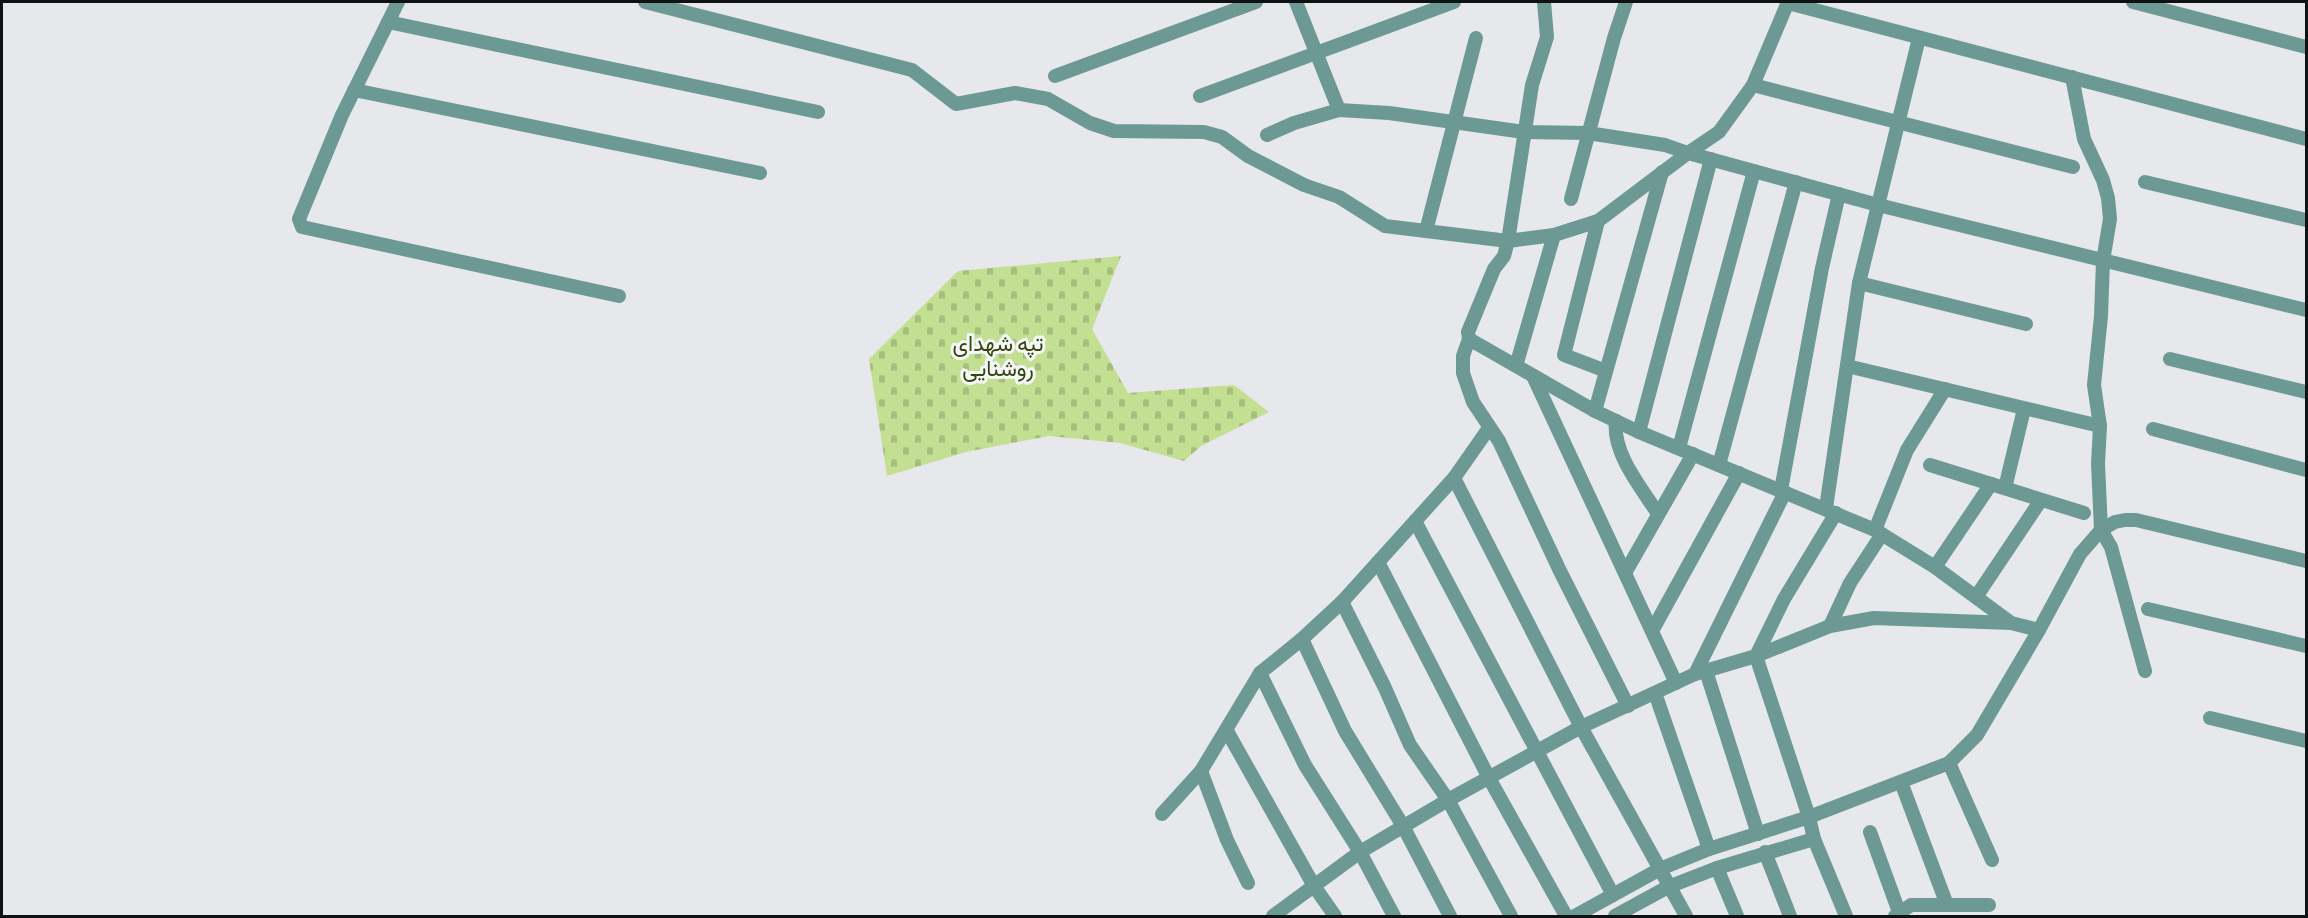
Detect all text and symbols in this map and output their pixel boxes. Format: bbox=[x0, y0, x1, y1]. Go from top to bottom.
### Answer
park label: تپه شهدای روشنایی bbox=[953, 329, 1044, 382]

